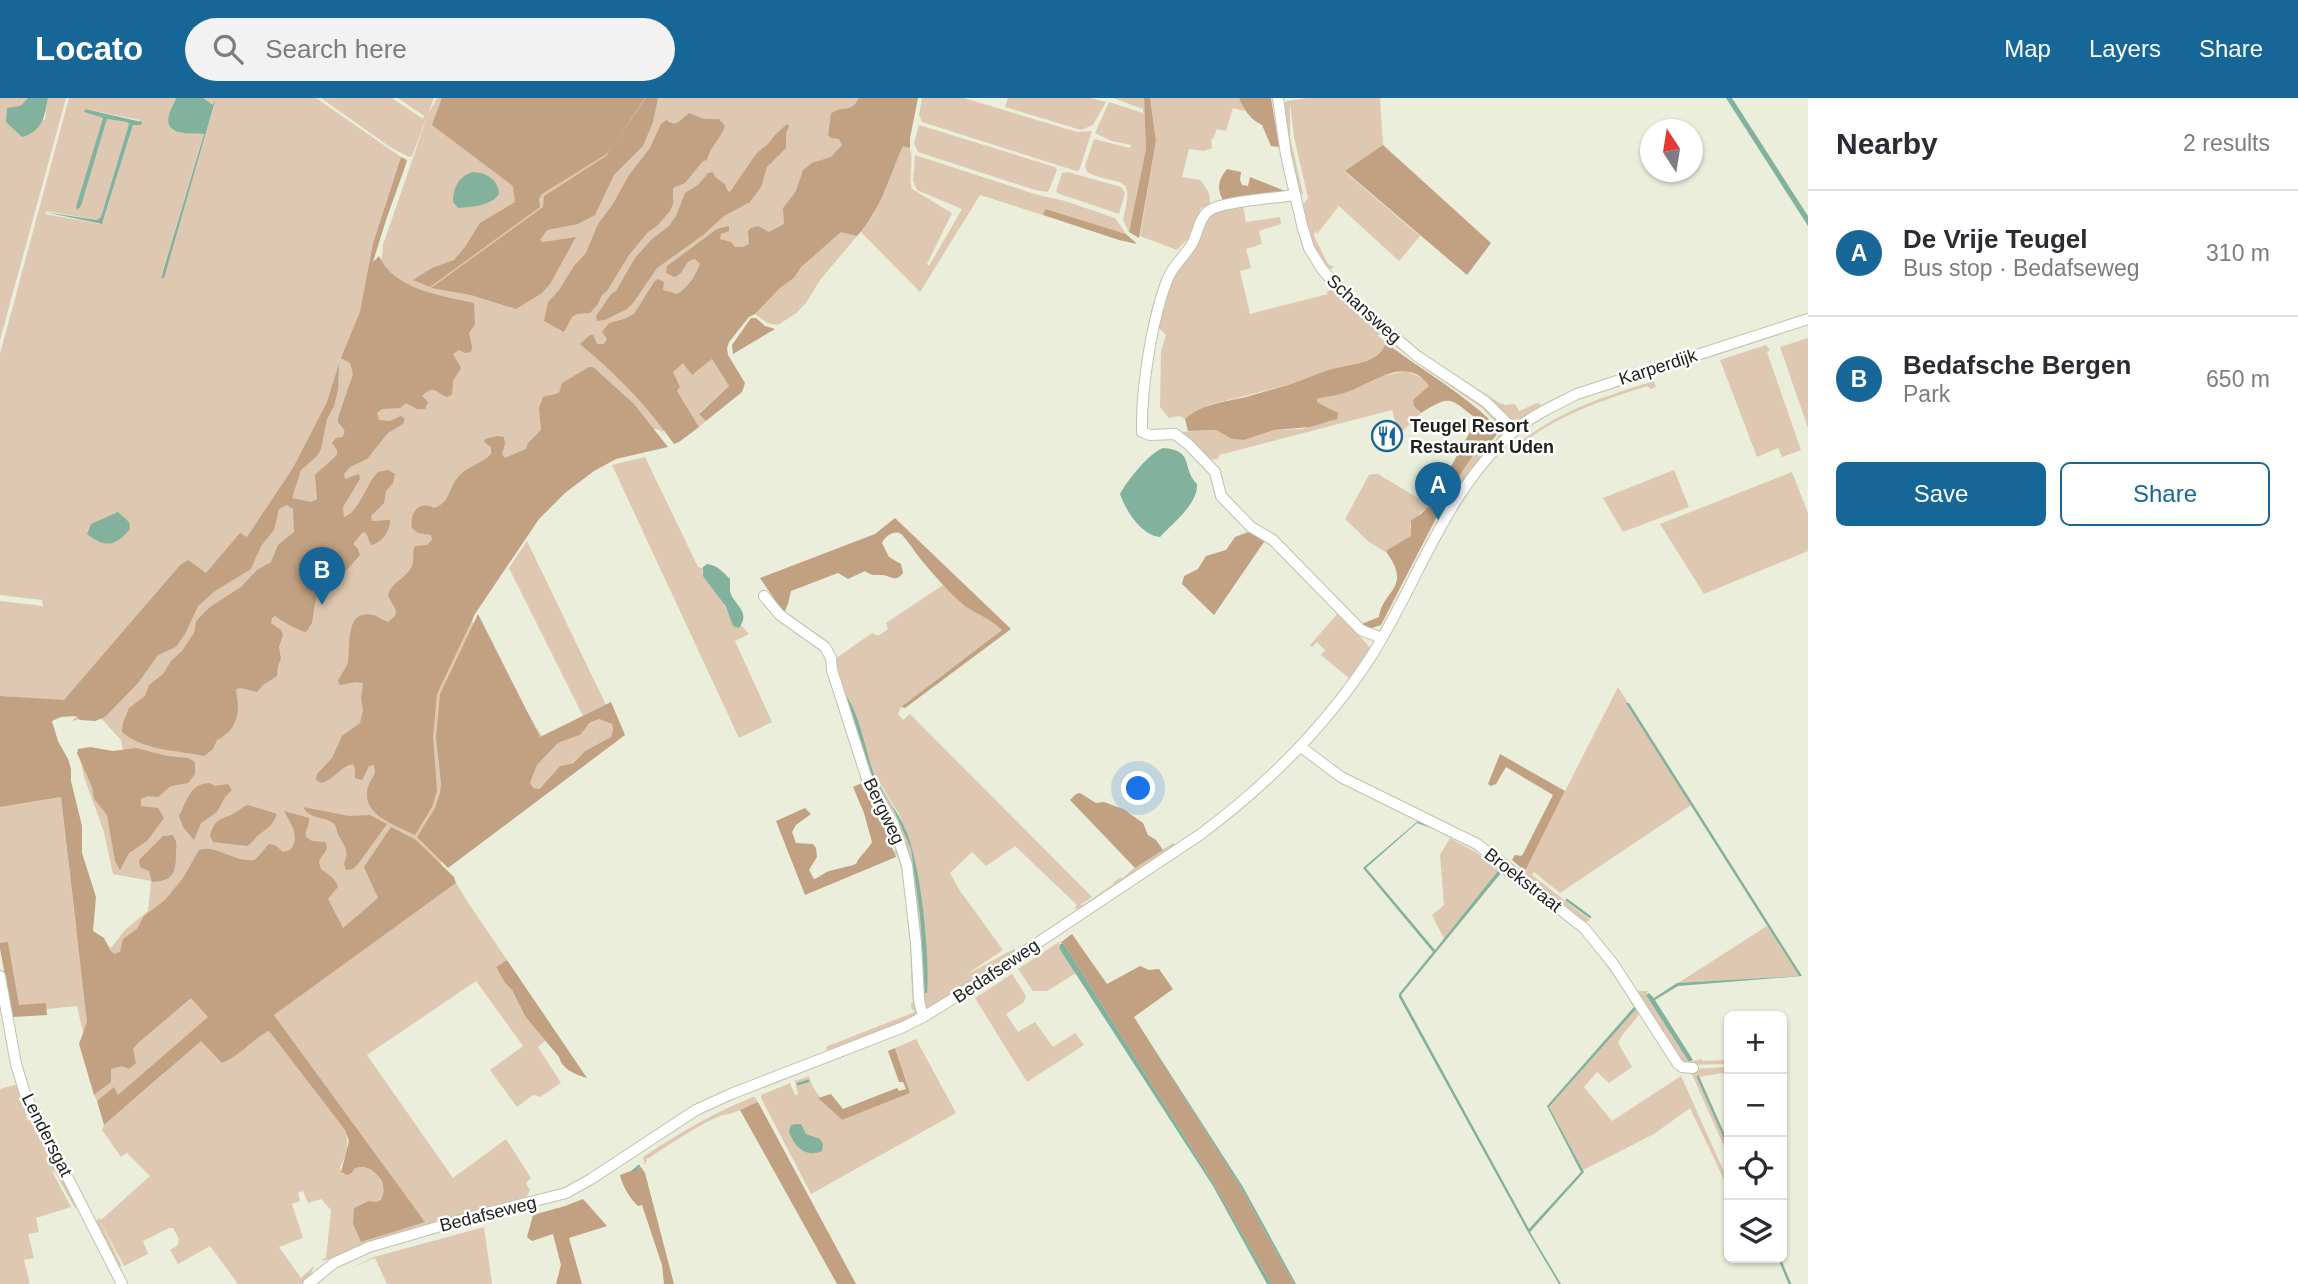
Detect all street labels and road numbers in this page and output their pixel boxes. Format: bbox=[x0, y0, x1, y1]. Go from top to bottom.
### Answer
street label: Schansweg bbox=[1323, 270, 1405, 348]
street label: Karperdijk bbox=[1616, 345, 1701, 389]
street label: Bergweg bbox=[859, 775, 909, 847]
street label: Broekstraat bbox=[1481, 844, 1565, 916]
street label: Bedafseweg bbox=[949, 935, 1043, 1007]
street label: Lendersgat bbox=[18, 1090, 76, 1180]
street label: Bedafseweg bbox=[438, 1192, 538, 1236]

